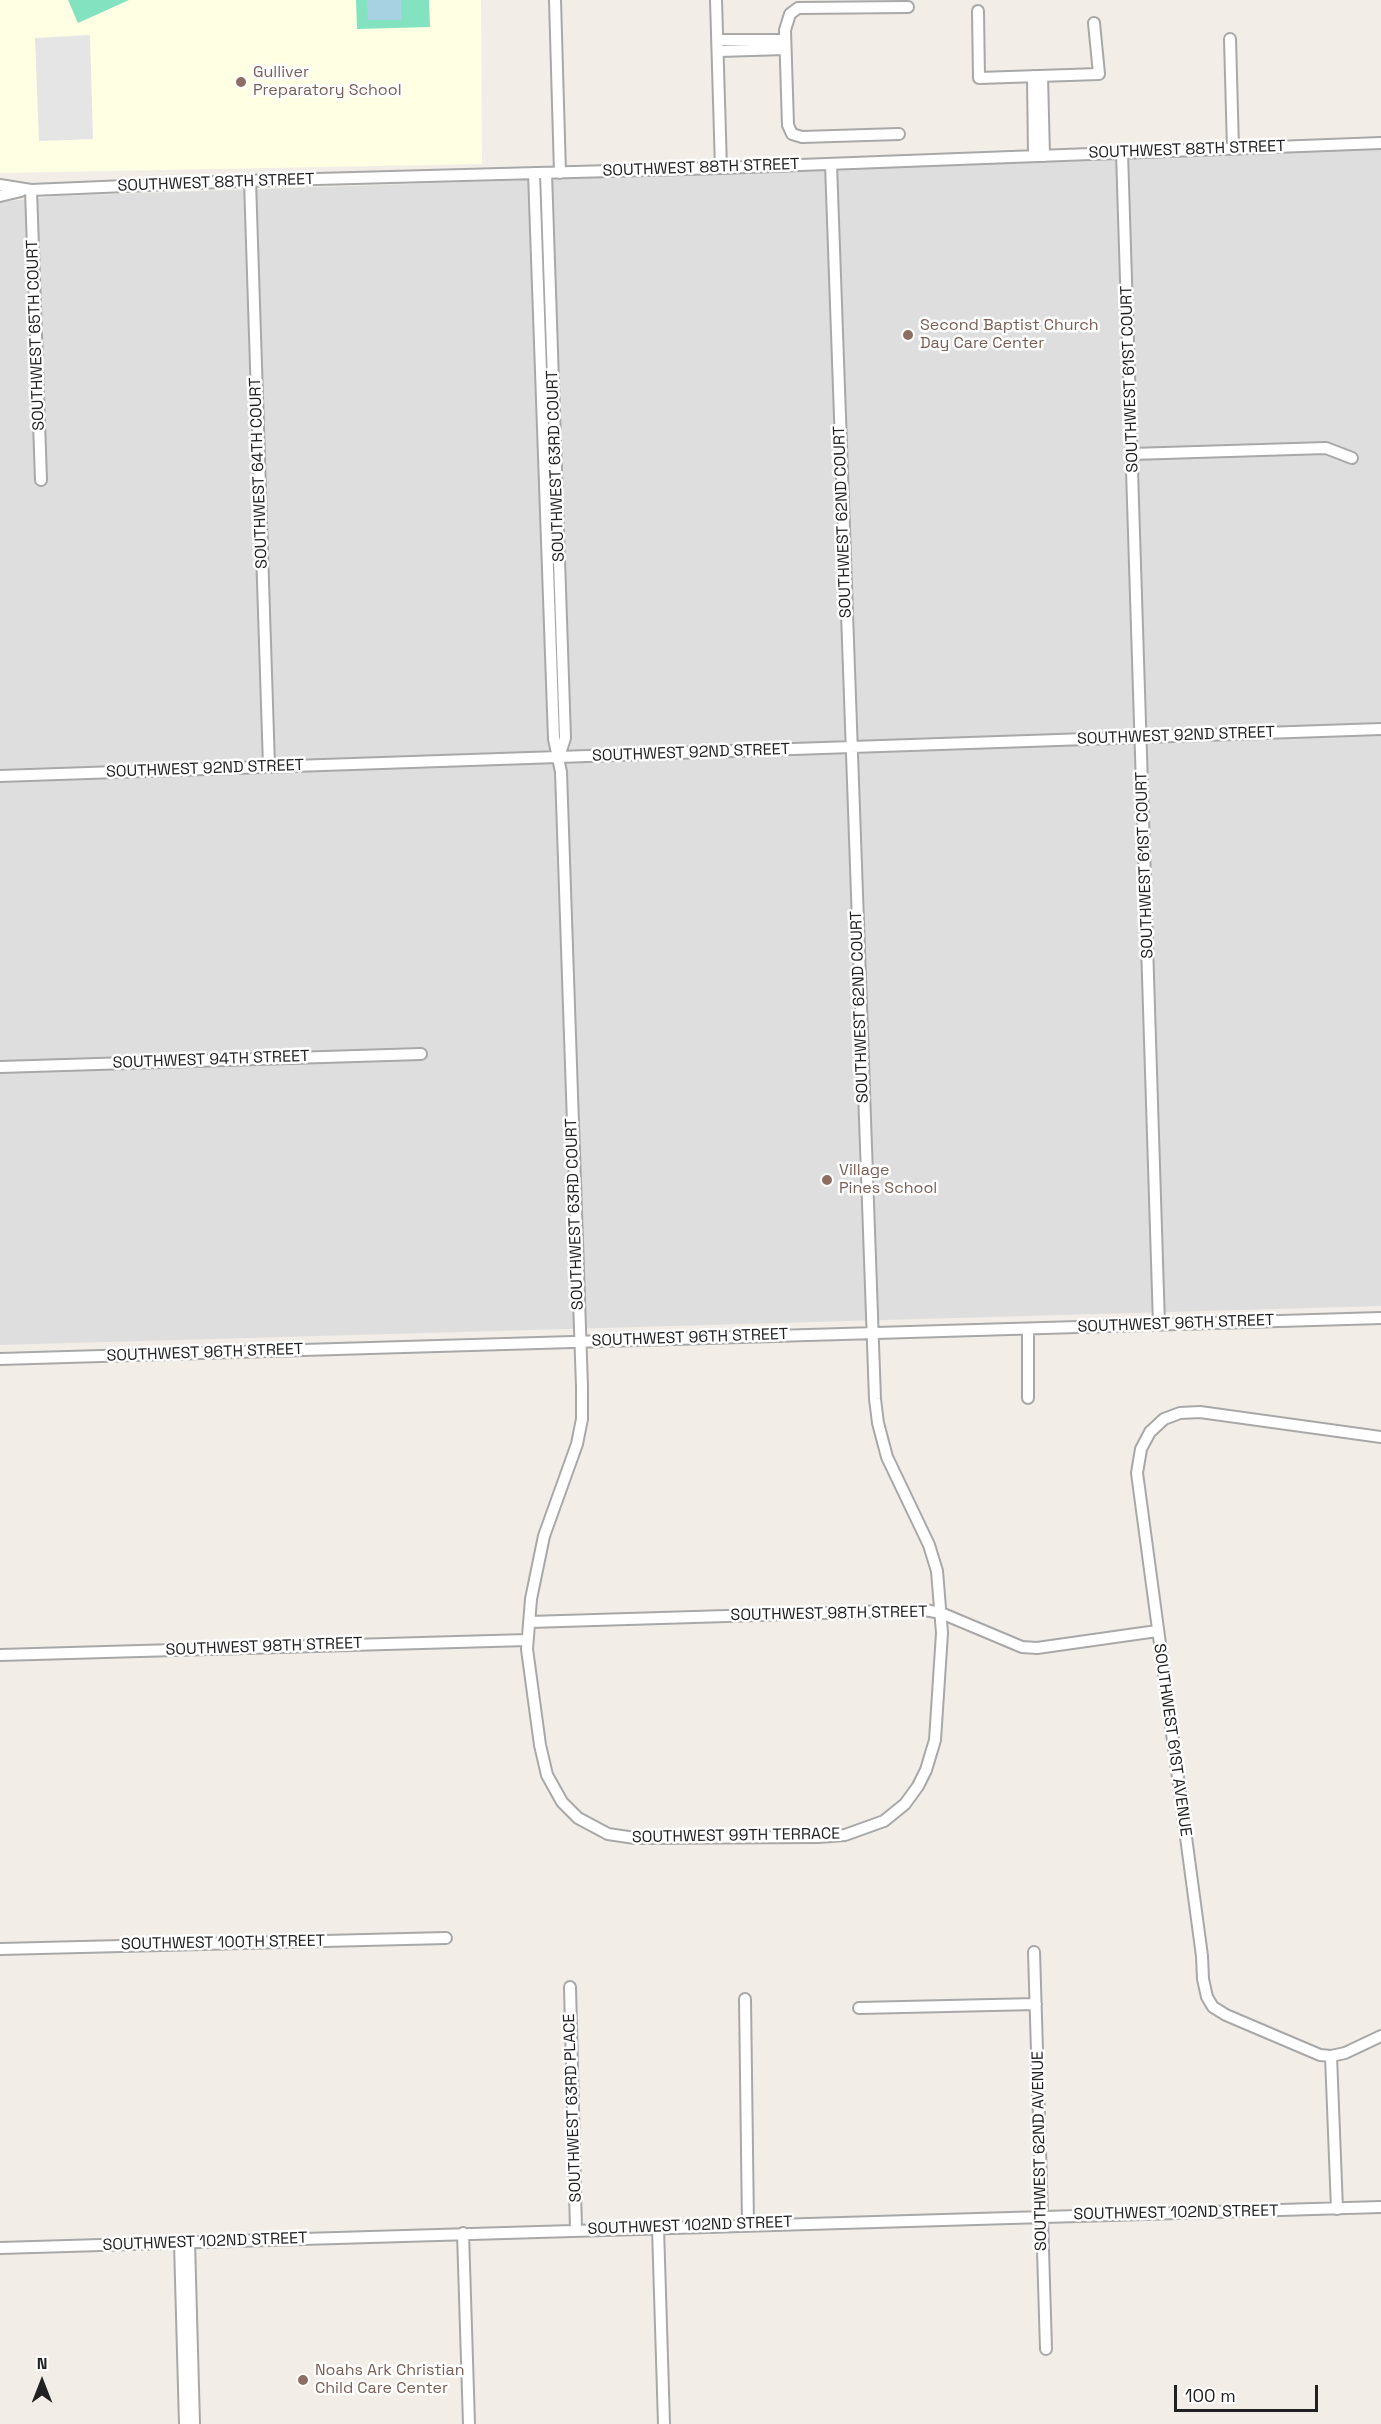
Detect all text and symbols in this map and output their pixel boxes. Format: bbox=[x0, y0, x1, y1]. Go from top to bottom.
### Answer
place label: Gulliver Preparatory School bbox=[253, 63, 402, 101]
marker: Gulliver Preparatory School bbox=[234, 75, 248, 89]
street label: SOUTHWEST 88TH STREET bbox=[1088, 137, 1286, 163]
street label: SOUTHWEST 88TH STREET bbox=[602, 155, 800, 181]
street label: SOUTHWEST 88TH STREET bbox=[117, 170, 315, 196]
street label: SOUTHWEST 65TH COURT bbox=[23, 239, 49, 431]
street label: SOUTHWEST 61ST COURT bbox=[1117, 285, 1143, 473]
place label: Second Baptist Church Day Care Center bbox=[920, 316, 1099, 354]
marker: Second Baptist Church Day Care Center bbox=[901, 328, 915, 342]
street label: SOUTHWEST 63RD COURT bbox=[543, 370, 569, 562]
street label: SOUTHWEST 64TH COURT bbox=[246, 377, 272, 569]
street label: SOUTHWEST 62ND COURT bbox=[830, 425, 856, 619]
street label: SOUTHWEST 92ND STREET bbox=[1077, 723, 1275, 749]
street label: SOUTHWEST 92ND STREET bbox=[592, 740, 790, 766]
street label: SOUTHWEST 92ND STREET bbox=[106, 756, 304, 782]
street label: SOUTHWEST 61ST COURT bbox=[1132, 771, 1158, 959]
street label: SOUTHWEST 62ND COURT bbox=[847, 910, 873, 1104]
street label: SOUTHWEST 94TH STREET bbox=[112, 1047, 310, 1073]
street label: SOUTHWEST 63RD COURT bbox=[562, 1118, 588, 1310]
place label: Village Pines School bbox=[839, 1161, 937, 1199]
marker: Village Pines School bbox=[820, 1173, 834, 1187]
street label: SOUTHWEST 96TH STREET bbox=[1077, 1311, 1275, 1337]
street label: SOUTHWEST 96TH STREET bbox=[591, 1325, 789, 1351]
street label: SOUTHWEST 96TH STREET bbox=[106, 1340, 304, 1366]
street label: SOUTHWEST 98TH STREET bbox=[730, 1603, 928, 1625]
street label: SOUTHWEST 98TH STREET bbox=[165, 1634, 363, 1660]
street label: SOUTHWEST 61ST AVENUE bbox=[1149, 1642, 1195, 1838]
street label: SOUTHWEST 99TH TERRACE bbox=[632, 1825, 840, 1847]
street label: SOUTHWEST 100TH STREET bbox=[121, 1932, 325, 1954]
street label: SOUTHWEST 63RD PLACE bbox=[560, 2013, 586, 2203]
street label: SOUTHWEST 62ND AVENUE bbox=[1029, 2051, 1051, 2251]
street label: SOUTHWEST 102ND STREET bbox=[1073, 2202, 1279, 2224]
street label: SOUTHWEST 102ND STREET bbox=[587, 2213, 793, 2239]
street label: SOUTHWEST 102ND STREET bbox=[102, 2229, 308, 2255]
north arrow bbox=[12, 2352, 72, 2412]
text: N bbox=[37, 2353, 47, 2374]
place label: Noahs Ark Christian Child Care Center bbox=[315, 2361, 464, 2399]
marker: Noahs Ark Christian Child Care Center bbox=[296, 2373, 310, 2387]
scale bar bbox=[1177, 2373, 1321, 2411]
text: 100 m bbox=[1185, 2384, 1236, 2407]

